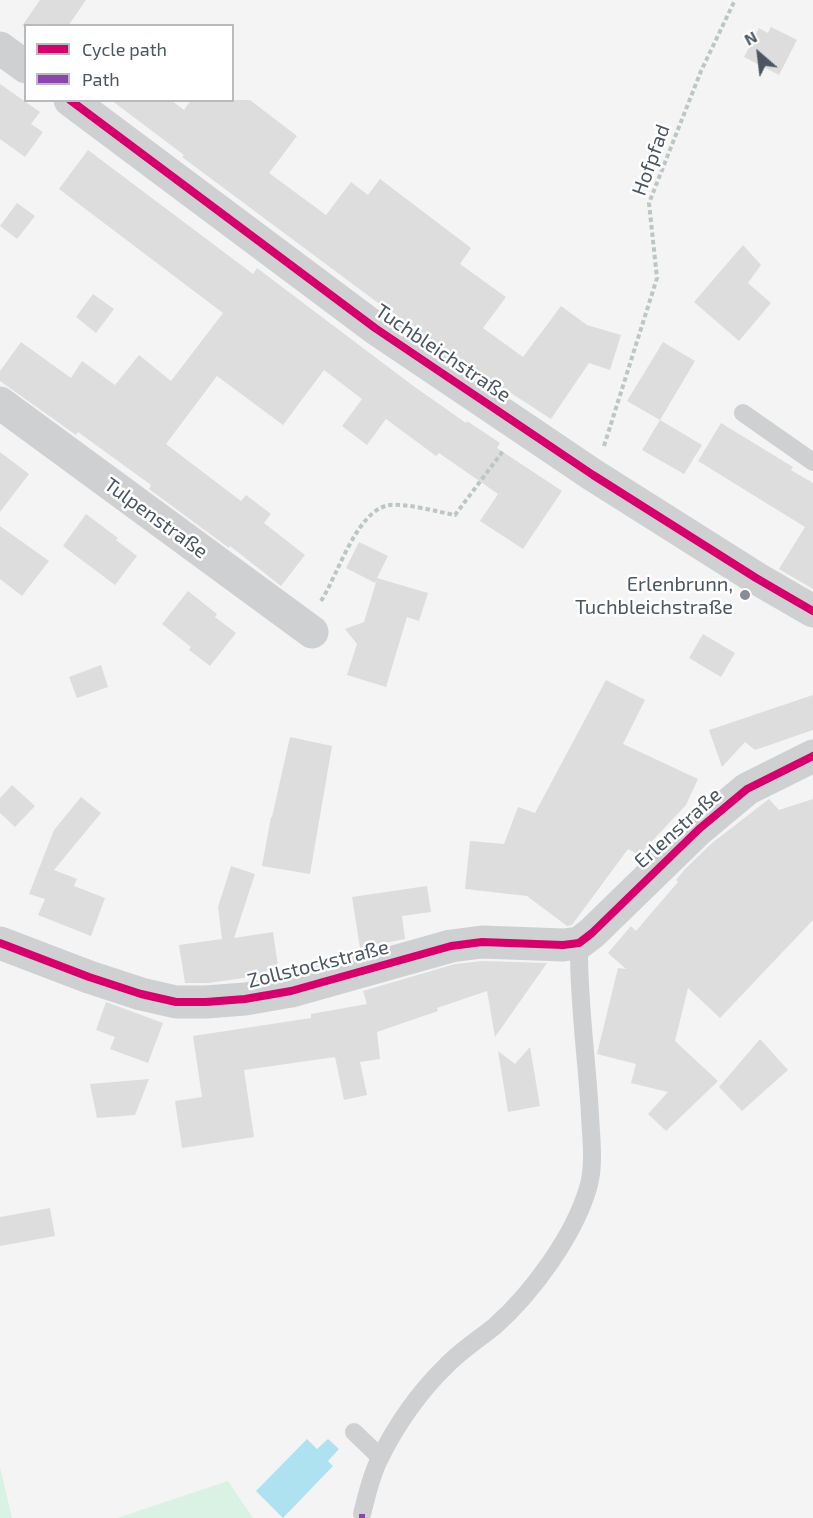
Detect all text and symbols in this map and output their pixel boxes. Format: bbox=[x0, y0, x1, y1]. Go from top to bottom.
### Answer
legend bbox=[24, 24, 234, 102]
north arrow bbox=[729, 24, 789, 84]
text: N bbox=[741, 27, 760, 49]
text: Cycle path bbox=[82, 38, 167, 60]
text: Path bbox=[82, 68, 120, 90]
street label: Hofpfad bbox=[627, 121, 675, 199]
street label: Tuchbleichstraße bbox=[371, 299, 515, 407]
street label: Tulpenstraße bbox=[100, 472, 212, 564]
place label: Erlenbrunn, Tuchbleichstraße bbox=[575, 572, 733, 619]
marker: Erlenbrunn, Tuchbleichstraße bbox=[738, 588, 752, 602]
street label: Erlenstraße bbox=[630, 783, 726, 873]
street label: Zollstockstraße bbox=[245, 935, 391, 993]

